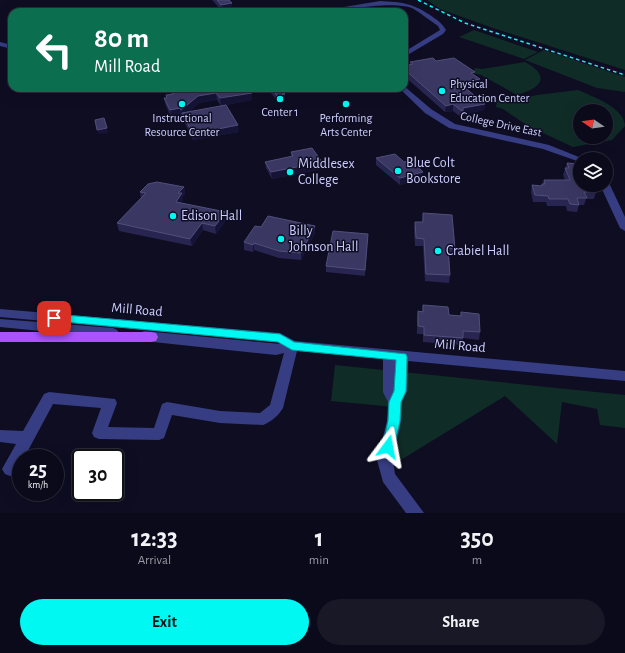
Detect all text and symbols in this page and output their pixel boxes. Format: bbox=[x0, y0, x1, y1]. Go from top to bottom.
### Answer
icon: left bbox=[28, 24, 80, 76]
text: 80 m bbox=[94, 25, 149, 53]
text: Mill Road bbox=[94, 58, 160, 76]
place label: Physical Education Center bbox=[450, 78, 529, 104]
marker: Physical Education Center bbox=[437, 86, 447, 96]
marker: Center 1 bbox=[275, 94, 285, 104]
marker: Instructional Resource Center bbox=[177, 99, 187, 109]
marker: Performing Arts Center bbox=[341, 99, 351, 109]
north arrow bbox=[573, 104, 613, 144]
map controls bbox=[573, 104, 613, 192]
place label: Center 1 bbox=[262, 106, 298, 118]
street label: College Drive East bbox=[459, 110, 543, 139]
place label: Instructional Resource Center bbox=[145, 112, 220, 138]
place label: Performing Arts Center bbox=[320, 112, 373, 138]
button: layers bbox=[573, 152, 613, 192]
place label: Blue Colt Bookstore bbox=[406, 156, 461, 186]
place label: Middlesex College bbox=[298, 157, 355, 187]
marker: Blue Colt Bookstore bbox=[393, 166, 403, 176]
marker: Middlesex College bbox=[285, 167, 295, 177]
place label: Edison Hall bbox=[181, 209, 242, 223]
marker: Edison Hall bbox=[168, 211, 178, 221]
place label: Billy Johnson Hall bbox=[289, 224, 358, 254]
marker: Billy Johnson Hall bbox=[276, 234, 286, 244]
place label: Crabiel Hall bbox=[446, 244, 509, 258]
marker: Crabiel Hall bbox=[433, 246, 443, 256]
pin bbox=[37, 301, 71, 335]
street label: Mill Road bbox=[111, 301, 163, 319]
icon: arrive bbox=[43, 307, 65, 329]
street label: Mill Road bbox=[434, 337, 486, 355]
position arrow bbox=[367, 426, 409, 468]
speed limit sign: 30 bbox=[72, 449, 124, 501]
text: 25 bbox=[29, 460, 47, 480]
text: km/h bbox=[28, 480, 48, 490]
text: 12:33 bbox=[131, 527, 177, 551]
text: 1 bbox=[315, 527, 323, 551]
text: 350 bbox=[460, 527, 494, 551]
text: Arrival bbox=[138, 554, 171, 567]
text: min bbox=[309, 554, 329, 567]
text: m bbox=[472, 554, 482, 567]
button: Exit bbox=[20, 599, 309, 645]
button: Share bbox=[317, 599, 605, 645]

